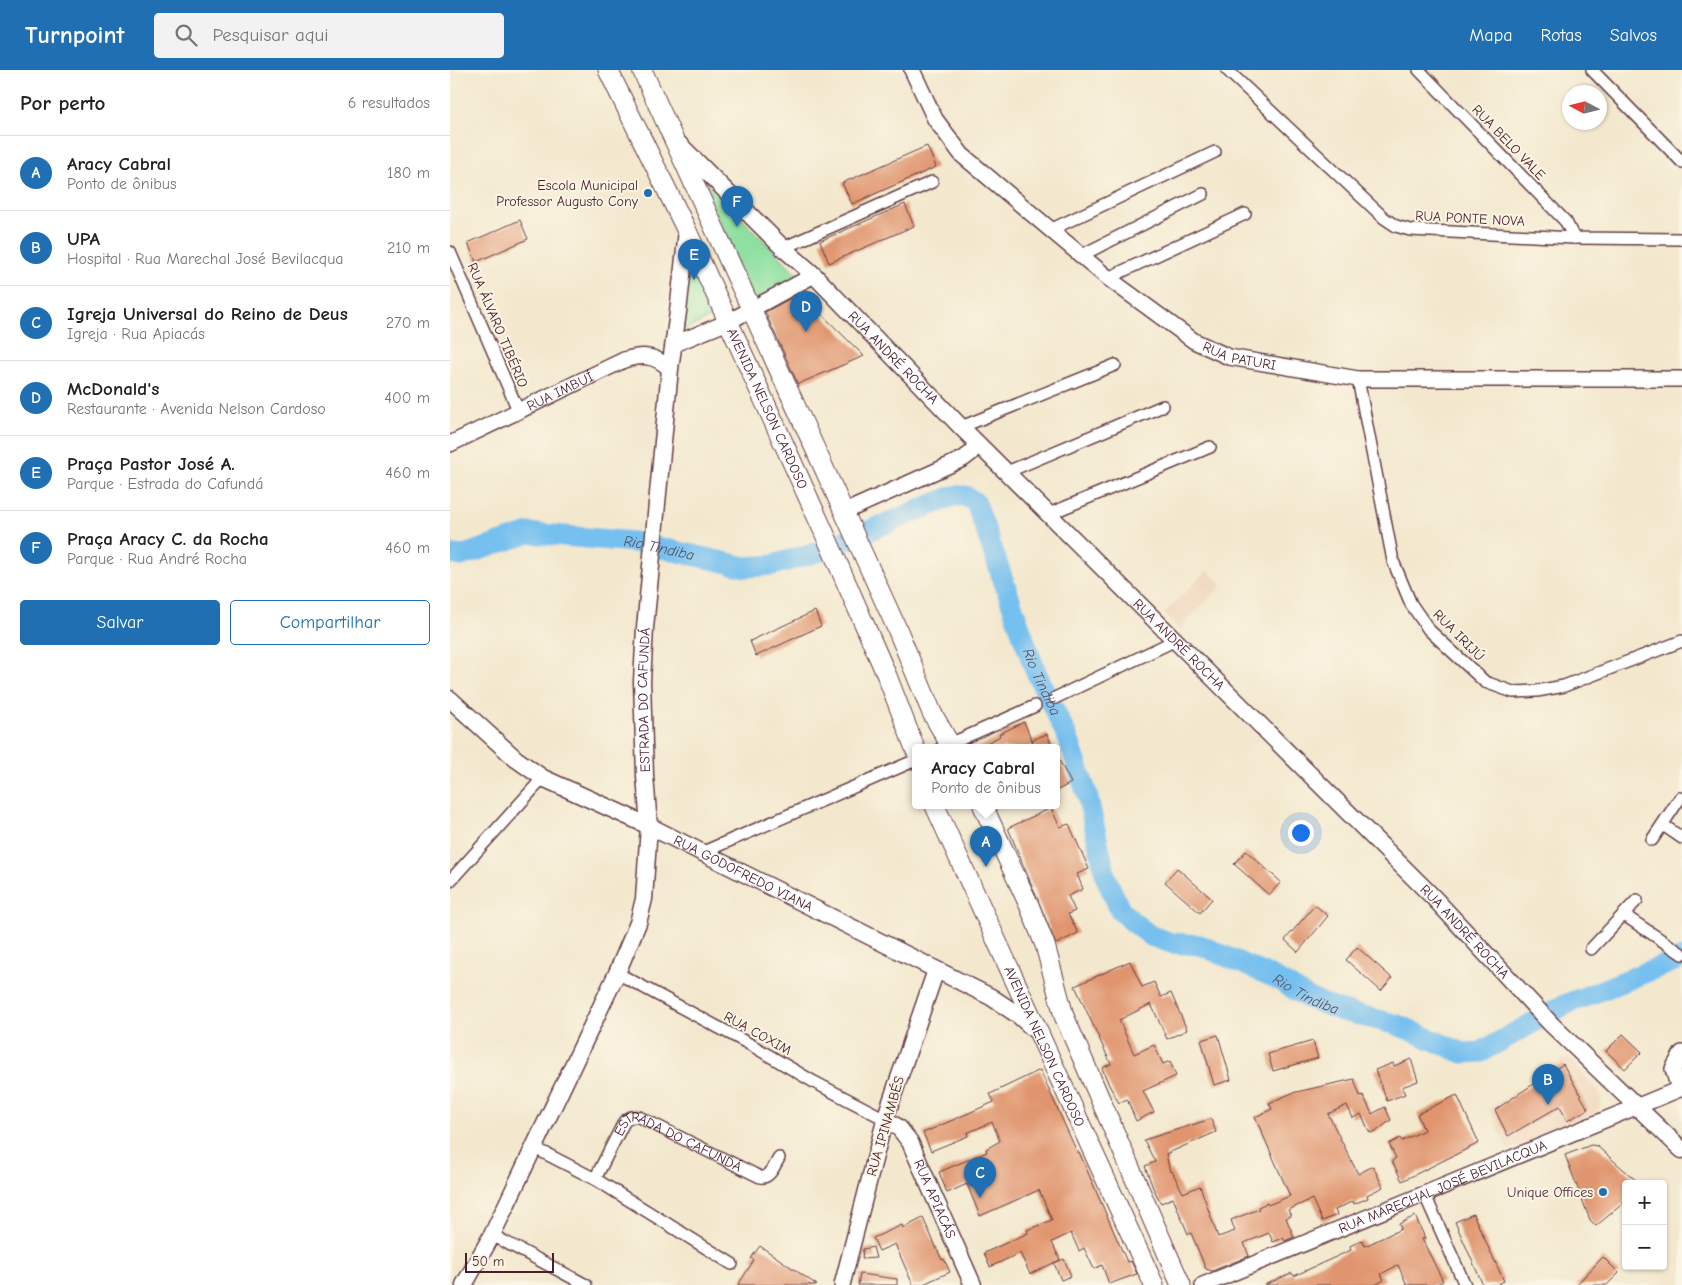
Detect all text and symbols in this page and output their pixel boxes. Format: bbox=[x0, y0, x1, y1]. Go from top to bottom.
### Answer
search box bbox=[154, 13, 504, 58]
text: Turnpoint bbox=[25, 21, 124, 49]
icon: search bbox=[172, 21, 200, 49]
text: Pesquisar aqui bbox=[212, 24, 329, 46]
text: Mapa bbox=[1469, 25, 1513, 46]
text: Rotas bbox=[1541, 25, 1582, 46]
text: Salvos bbox=[1610, 25, 1657, 46]
north arrow bbox=[1562, 85, 1607, 130]
text: Por perto bbox=[20, 91, 105, 115]
text: 6 resultados bbox=[348, 94, 430, 112]
street label: RUA BELO VALE bbox=[1468, 101, 1549, 184]
text: Aracy Cabral bbox=[67, 153, 171, 175]
text: A bbox=[32, 164, 40, 182]
text: 180 m bbox=[387, 164, 430, 182]
text: Ponto de ônibus bbox=[67, 175, 177, 193]
place label: Escola Municipal Professor Augusto Cony bbox=[496, 177, 639, 210]
pin: F bbox=[721, 186, 753, 227]
marker: Escola Municipal Professor Augusto Cony bbox=[642, 187, 654, 199]
street label: RUA PONTE NOVA bbox=[1415, 207, 1525, 230]
text: UPA bbox=[67, 228, 100, 250]
text: B bbox=[31, 239, 41, 257]
text: 210 m bbox=[387, 239, 430, 257]
pin: E bbox=[678, 239, 710, 280]
text: Hospital · Rua Marechal José Bevilacqua bbox=[67, 250, 344, 268]
street label: RUA ÁLVARO TIBÉRIO bbox=[464, 260, 532, 390]
pin: D bbox=[790, 291, 822, 332]
text: Igreja Universal do Reino de Deus bbox=[67, 303, 348, 325]
street label: RUA ANDRÉ ROCHA bbox=[844, 308, 942, 408]
text: C bbox=[31, 314, 41, 332]
text: 270 m bbox=[386, 314, 430, 332]
text: Igreja · Rua Apiacás bbox=[67, 325, 205, 343]
street label: AVENIDA NELSON CARDOSO bbox=[723, 325, 811, 492]
street label: RUA PATURI bbox=[1200, 338, 1277, 374]
street label: RUA IMBUÍ bbox=[524, 368, 596, 415]
text: McDonald's bbox=[67, 378, 159, 400]
text: D bbox=[31, 389, 41, 407]
text: 400 m bbox=[384, 389, 430, 407]
text: Restaurante · Avenida Nelson Cardoso bbox=[67, 400, 326, 418]
text: Praça Pastor José A. bbox=[67, 453, 235, 475]
text: E bbox=[31, 464, 41, 482]
text: 460 m bbox=[385, 464, 430, 482]
text: Parque · Estrada do Cafundá bbox=[67, 475, 263, 493]
text: Praça Aracy C. da Rocha bbox=[67, 528, 269, 550]
water label: Rio Tindiba bbox=[623, 532, 696, 564]
text: F bbox=[31, 539, 41, 557]
text: 460 m bbox=[385, 539, 430, 557]
text: Parque · Rua André Rocha bbox=[67, 550, 247, 568]
street label: RUA ANDRÉ ROCHA bbox=[1129, 595, 1228, 694]
button: Salvar bbox=[20, 600, 220, 645]
button: Compartilhar bbox=[230, 600, 430, 645]
street label: RUA IRIJÚ bbox=[1429, 606, 1488, 665]
street label: ESTRADA DO CAFUNDÁ bbox=[634, 627, 654, 773]
water label: Rio Tindiba bbox=[1019, 646, 1065, 719]
popup bbox=[912, 744, 1060, 809]
text: Aracy Cabral bbox=[931, 757, 1035, 779]
text: Ponto de ônibus bbox=[931, 779, 1041, 797]
your location bbox=[1288, 820, 1314, 846]
pin: A bbox=[970, 826, 1002, 867]
street label: RUA GODOFREDO VIANA bbox=[671, 832, 816, 916]
street label: RUA ANDRÉ ROCHA bbox=[1416, 881, 1512, 982]
street label: AVENIDA NELSON CARDOSO bbox=[1000, 963, 1088, 1129]
water label: Rio Tindiba bbox=[1270, 970, 1342, 1018]
street label: RUA COXIM bbox=[721, 1008, 795, 1059]
pin: B bbox=[1532, 1064, 1564, 1105]
street label: RUA IPINAMBÉS bbox=[863, 1074, 908, 1178]
street label: ESTRADA DO CAFUNDÁ bbox=[610, 1109, 745, 1176]
street label: RUA MARECHAL JOSÉ BEVILACQUA bbox=[1336, 1137, 1549, 1237]
street label: RUA APIACÁS bbox=[910, 1157, 960, 1241]
pin: C bbox=[964, 1157, 996, 1198]
map controls bbox=[1622, 1180, 1667, 1270]
button: + bbox=[1622, 1180, 1667, 1225]
place label: Unique Offices bbox=[1507, 1184, 1593, 1201]
marker: Unique Offices bbox=[1597, 1186, 1609, 1198]
button: − bbox=[1622, 1225, 1667, 1270]
scale bar bbox=[465, 1250, 554, 1273]
text: 50 m bbox=[472, 1253, 504, 1270]

